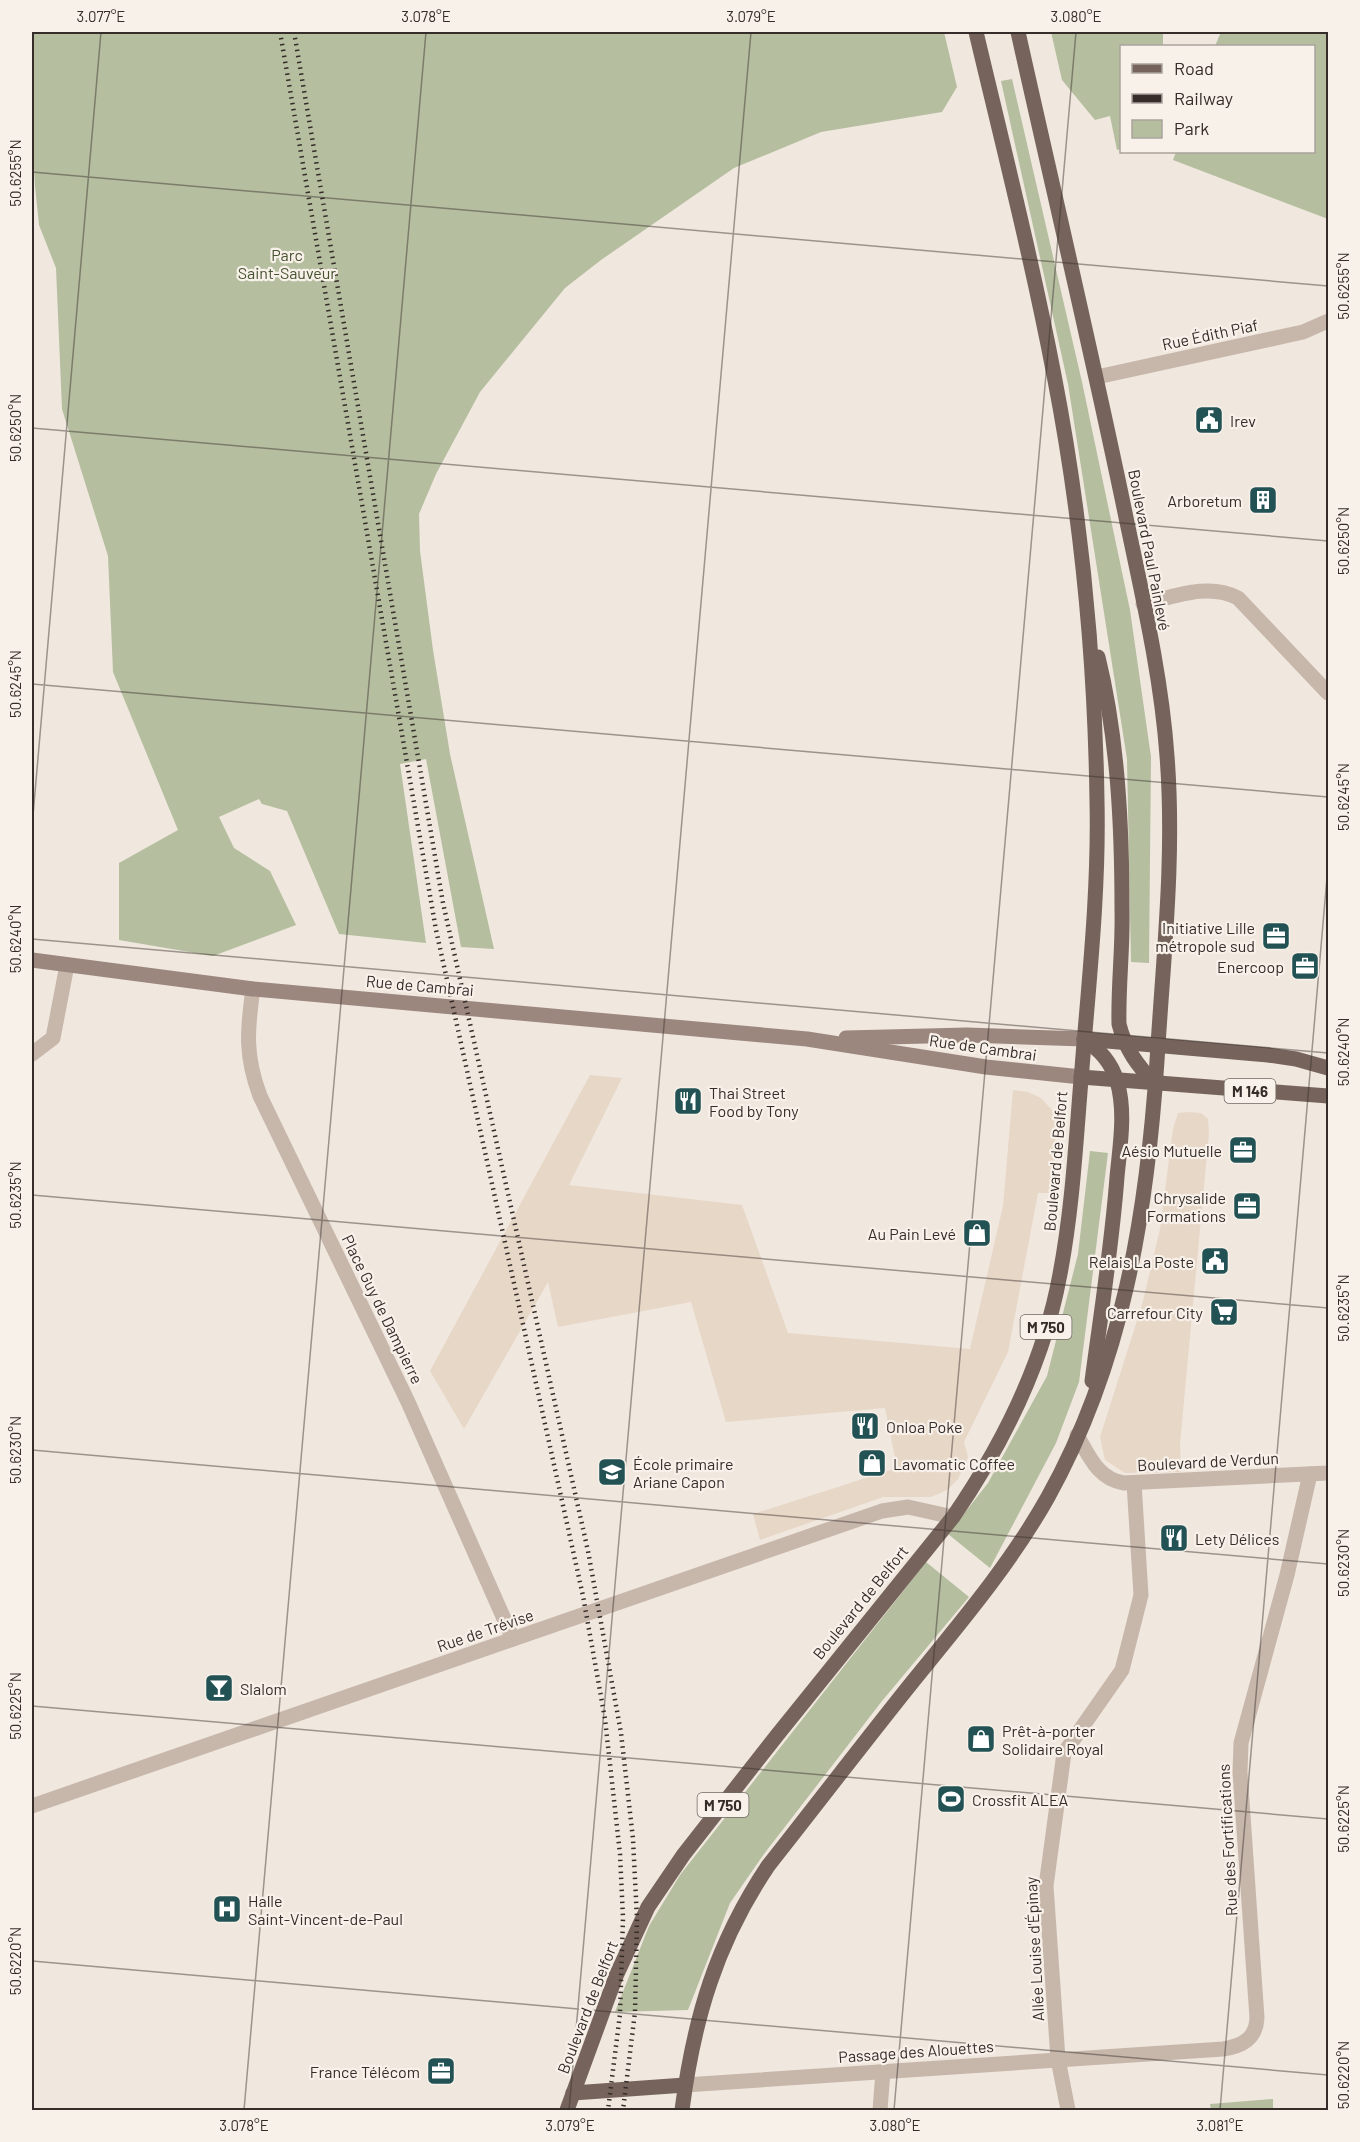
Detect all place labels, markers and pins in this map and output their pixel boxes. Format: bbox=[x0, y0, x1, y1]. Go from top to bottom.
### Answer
public building icon: Irev bbox=[1193, 404, 1225, 436]
place label: Irev bbox=[1230, 411, 1256, 430]
building icon: Arboretum bbox=[1247, 484, 1279, 516]
place label: Arboretum bbox=[1167, 491, 1242, 510]
place label: Initiative Lille métropole sud bbox=[1155, 918, 1255, 955]
office icon: Initiative Lille métropole sud bbox=[1260, 920, 1292, 952]
office icon: Enercoop bbox=[1289, 950, 1321, 982]
place label: Enercoop bbox=[1217, 957, 1284, 976]
place label: Thai Street Food by Tony bbox=[709, 1083, 799, 1120]
restaurant icon: Thai Street Food by Tony bbox=[672, 1085, 704, 1117]
office icon: Aésio Mutuelle bbox=[1227, 1134, 1259, 1166]
place label: Aésio Mutuelle bbox=[1122, 1141, 1222, 1160]
place label: Chrysalide Formations bbox=[1147, 1188, 1226, 1225]
office icon: Chrysalide Formations bbox=[1231, 1190, 1263, 1222]
shop icon: Au Pain Levé bbox=[961, 1217, 993, 1249]
place label: Au Pain Levé bbox=[868, 1224, 956, 1243]
public building icon: Relais La Poste bbox=[1199, 1245, 1231, 1277]
place label: Relais La Poste bbox=[1089, 1252, 1194, 1271]
supermarket icon: Carrefour City bbox=[1208, 1296, 1240, 1328]
place label: Carrefour City bbox=[1107, 1303, 1204, 1322]
restaurant icon: Onloa Poke bbox=[849, 1410, 881, 1442]
place label: Onloa Poke bbox=[886, 1417, 963, 1436]
shop icon: Lavomatic Coffee bbox=[856, 1447, 888, 1479]
place label: École primaire Ariane Capon bbox=[633, 1454, 734, 1491]
place label: Lavomatic Coffee bbox=[893, 1454, 1015, 1473]
school or university icon: École primaire Ariane Capon bbox=[596, 1456, 628, 1488]
restaurant icon: Lety Délices bbox=[1158, 1522, 1190, 1554]
place label: Lety Délices bbox=[1195, 1529, 1279, 1548]
bar icon: Slalom bbox=[203, 1672, 235, 1704]
place label: Slalom bbox=[240, 1679, 287, 1698]
place label: Prêt-à-porter Solidaire Royal bbox=[1002, 1721, 1104, 1758]
shop icon: Prêt-à-porter Solidaire Royal bbox=[965, 1723, 997, 1755]
sports icon: Crossfit ALEA bbox=[935, 1783, 967, 1815]
place label: Crossfit ALEA bbox=[972, 1790, 1069, 1809]
place label: Halle Saint-Vincent-de-Paul bbox=[248, 1891, 403, 1928]
hospital icon: Halle Saint-Vincent-de-Paul bbox=[211, 1893, 243, 1925]
office icon: France Télécom bbox=[425, 2055, 457, 2087]
place label: France Télécom bbox=[310, 2062, 420, 2081]

